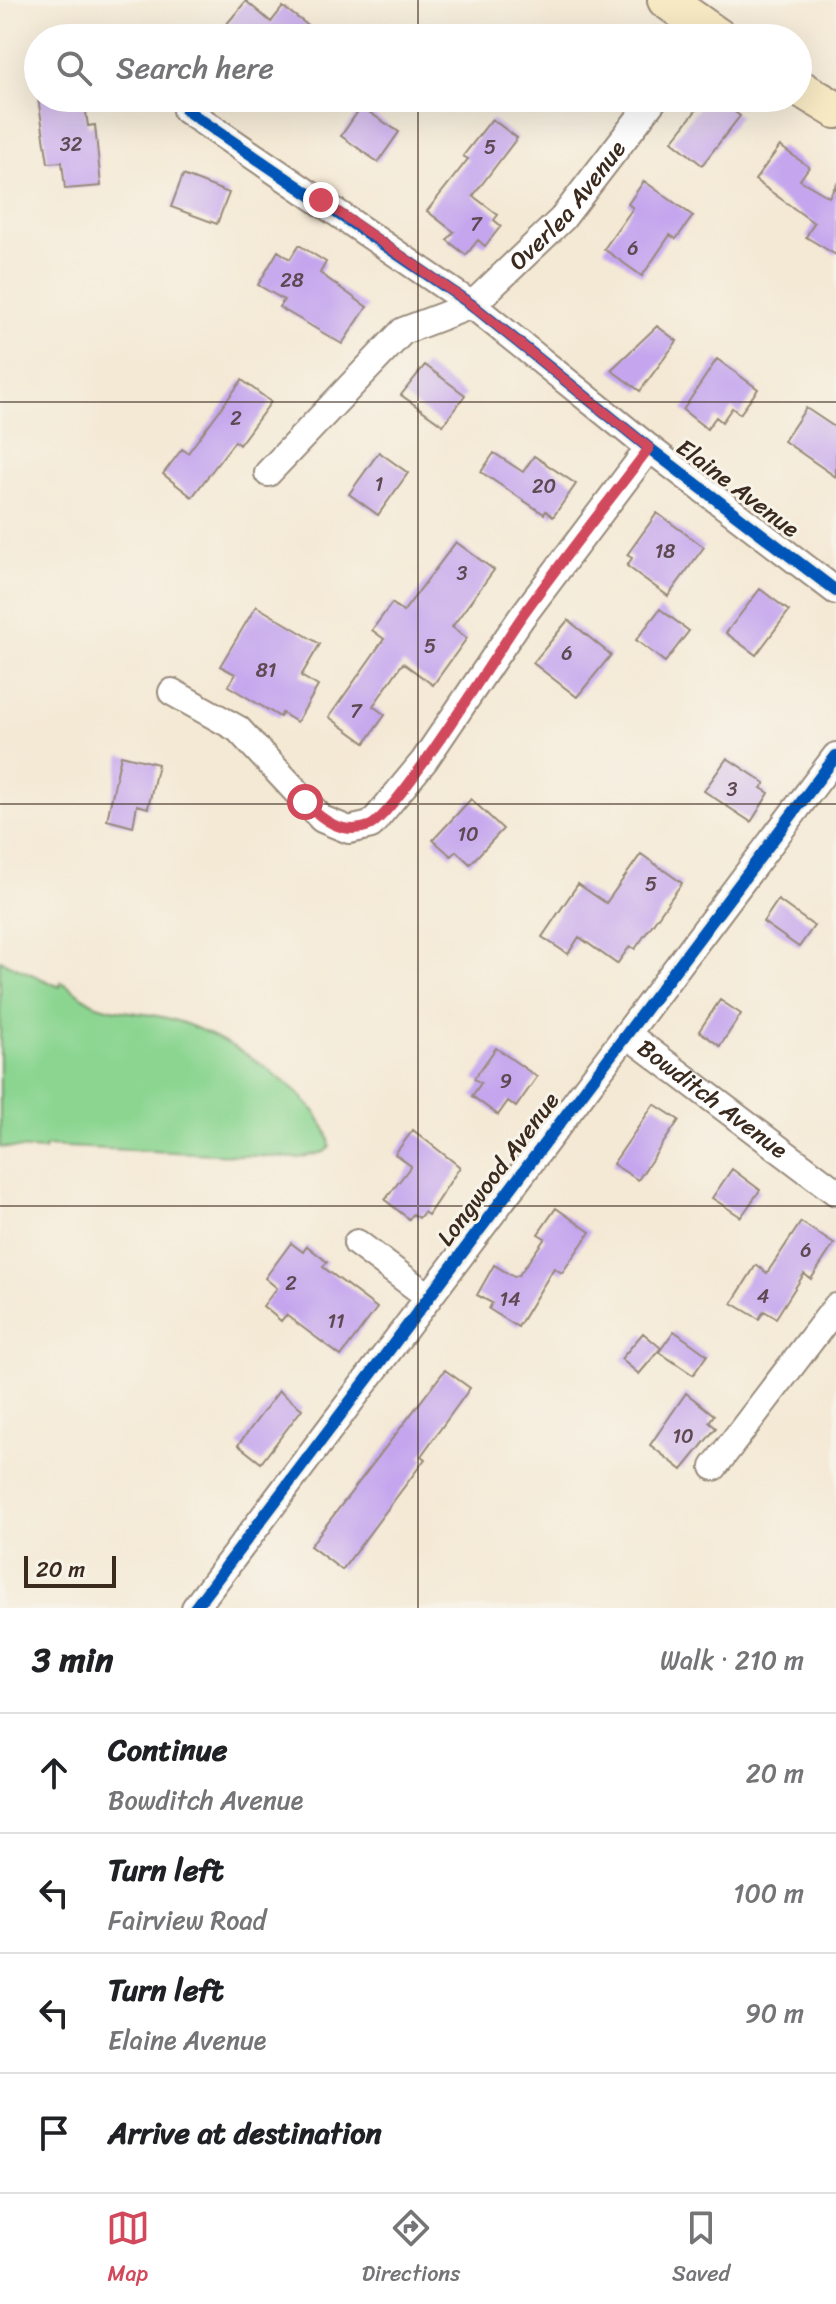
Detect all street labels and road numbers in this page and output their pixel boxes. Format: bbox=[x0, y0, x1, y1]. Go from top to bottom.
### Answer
street label: Overlea Avenue bbox=[499, 130, 637, 281]
street label: Elaine Avenue bbox=[667, 427, 809, 549]
street label: Bowditch Avenue bbox=[628, 1028, 798, 1170]
street label: Longwood Avenue bbox=[426, 1082, 571, 1255]

